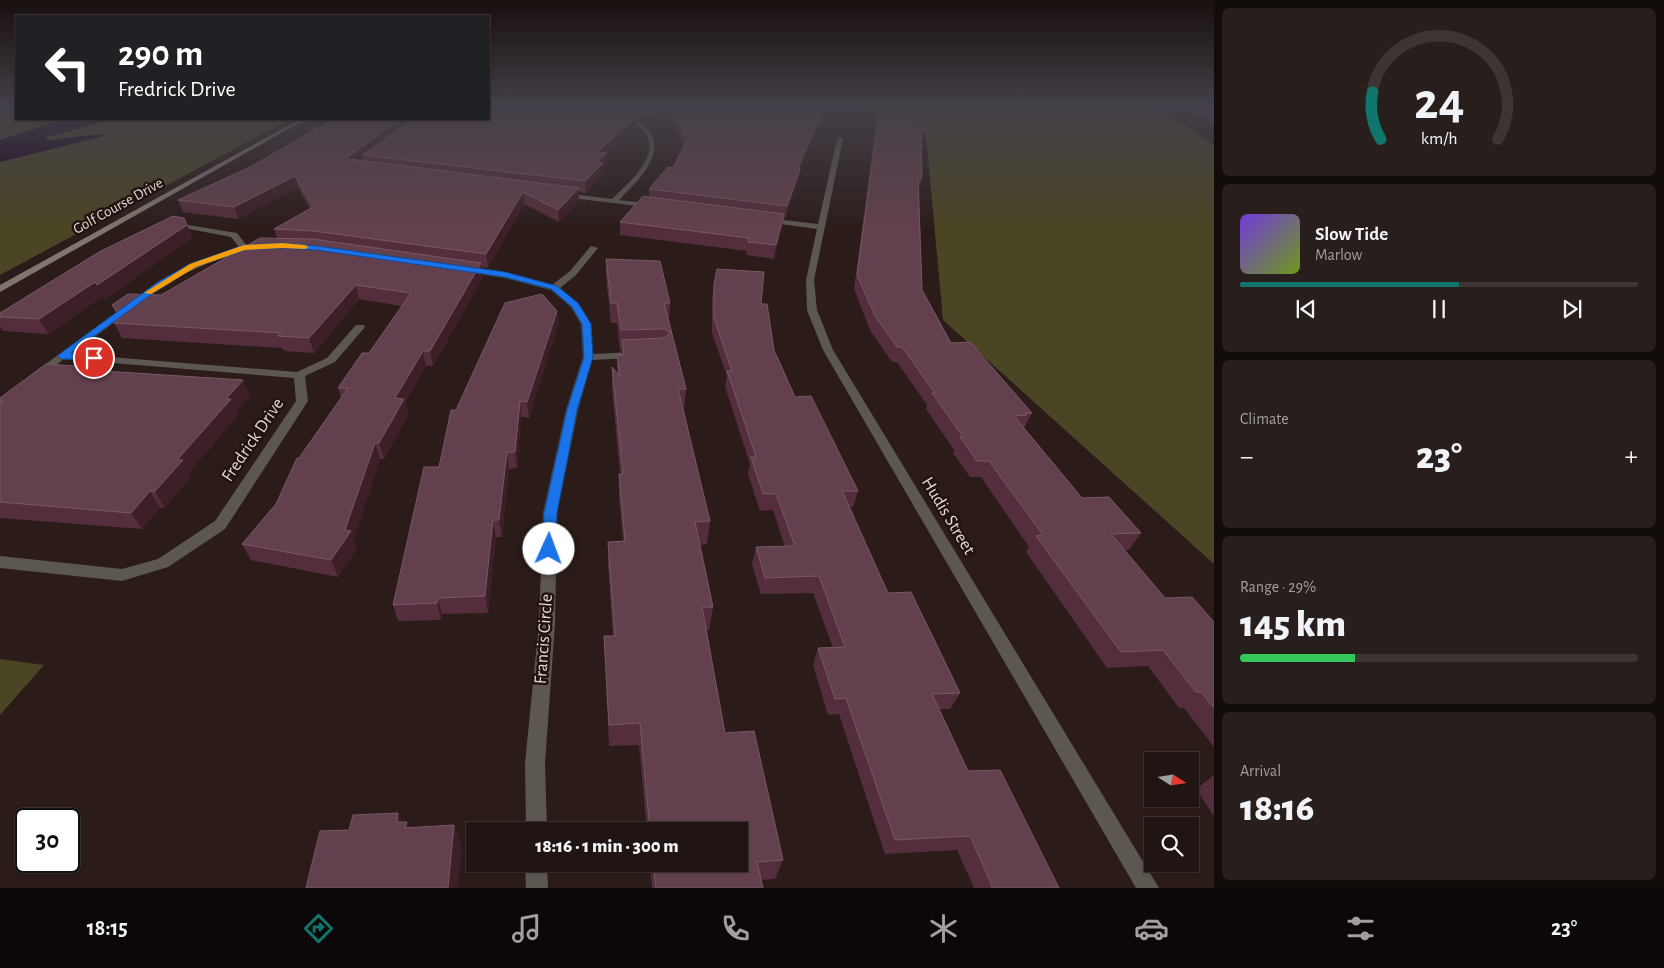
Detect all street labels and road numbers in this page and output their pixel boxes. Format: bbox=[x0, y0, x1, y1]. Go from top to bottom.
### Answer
street label: Golf Course Drive bbox=[71, 175, 165, 237]
street label: Fredrick Drive bbox=[219, 395, 287, 485]
street label: Hudis Street bbox=[918, 474, 978, 558]
street label: Francis Circle bbox=[532, 593, 556, 685]

